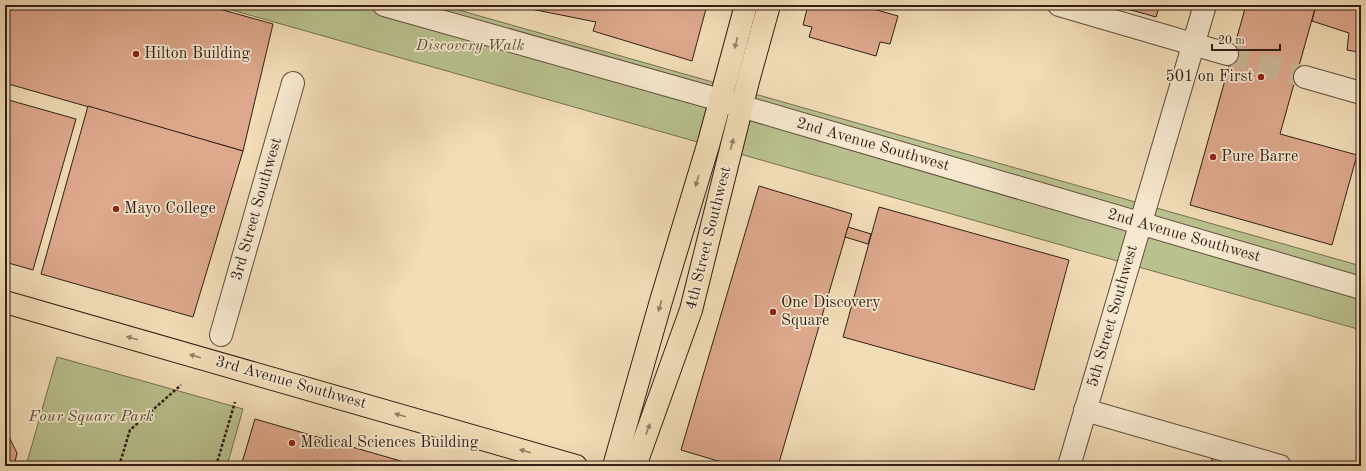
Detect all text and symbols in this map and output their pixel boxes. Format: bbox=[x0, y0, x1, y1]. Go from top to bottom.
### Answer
scale bar bbox=[1212, 26, 1280, 52]
text: 20 m bbox=[1218, 35, 1245, 47]
one-way arrow bbox=[733, 37, 739, 49]
park label: Discovery Walk bbox=[415, 38, 524, 54]
place label: Hilton Building bbox=[144, 46, 250, 62]
marker: Hilton Building bbox=[131, 49, 141, 59]
place label: 501 on First bbox=[1165, 69, 1253, 85]
marker: 501 on First bbox=[1256, 72, 1266, 82]
street label: 2nd Avenue Southwest bbox=[795, 115, 952, 175]
street label: 3rd Street Southwest bbox=[229, 135, 285, 282]
one-way arrow bbox=[730, 137, 736, 150]
place label: Pure Barre bbox=[1221, 149, 1298, 165]
marker: Pure Barre bbox=[1208, 152, 1218, 162]
street label: 4th Street Southwest bbox=[683, 164, 735, 311]
one-way arrow bbox=[694, 176, 700, 188]
place label: Mayo College bbox=[124, 201, 216, 217]
marker: Mayo College bbox=[111, 204, 121, 214]
street label: 2nd Avenue Southwest bbox=[1106, 206, 1263, 266]
street label: 5th Street Southwest bbox=[1085, 243, 1141, 389]
place label: One Discovery Square bbox=[781, 295, 881, 329]
one-way arrow bbox=[656, 299, 662, 312]
marker: One Discovery Square bbox=[768, 307, 778, 317]
one-way arrow bbox=[125, 335, 137, 341]
one-way arrow bbox=[188, 353, 200, 359]
street label: 3rd Avenue Southwest bbox=[214, 354, 369, 412]
park label: Four Square Park bbox=[27, 409, 154, 425]
one-way arrow bbox=[394, 412, 406, 418]
one-way arrow bbox=[646, 423, 652, 435]
place label: Medical Sciences Building bbox=[300, 435, 479, 451]
marker: Medical Sciences Building bbox=[287, 438, 297, 448]
one-way arrow bbox=[519, 448, 531, 454]

